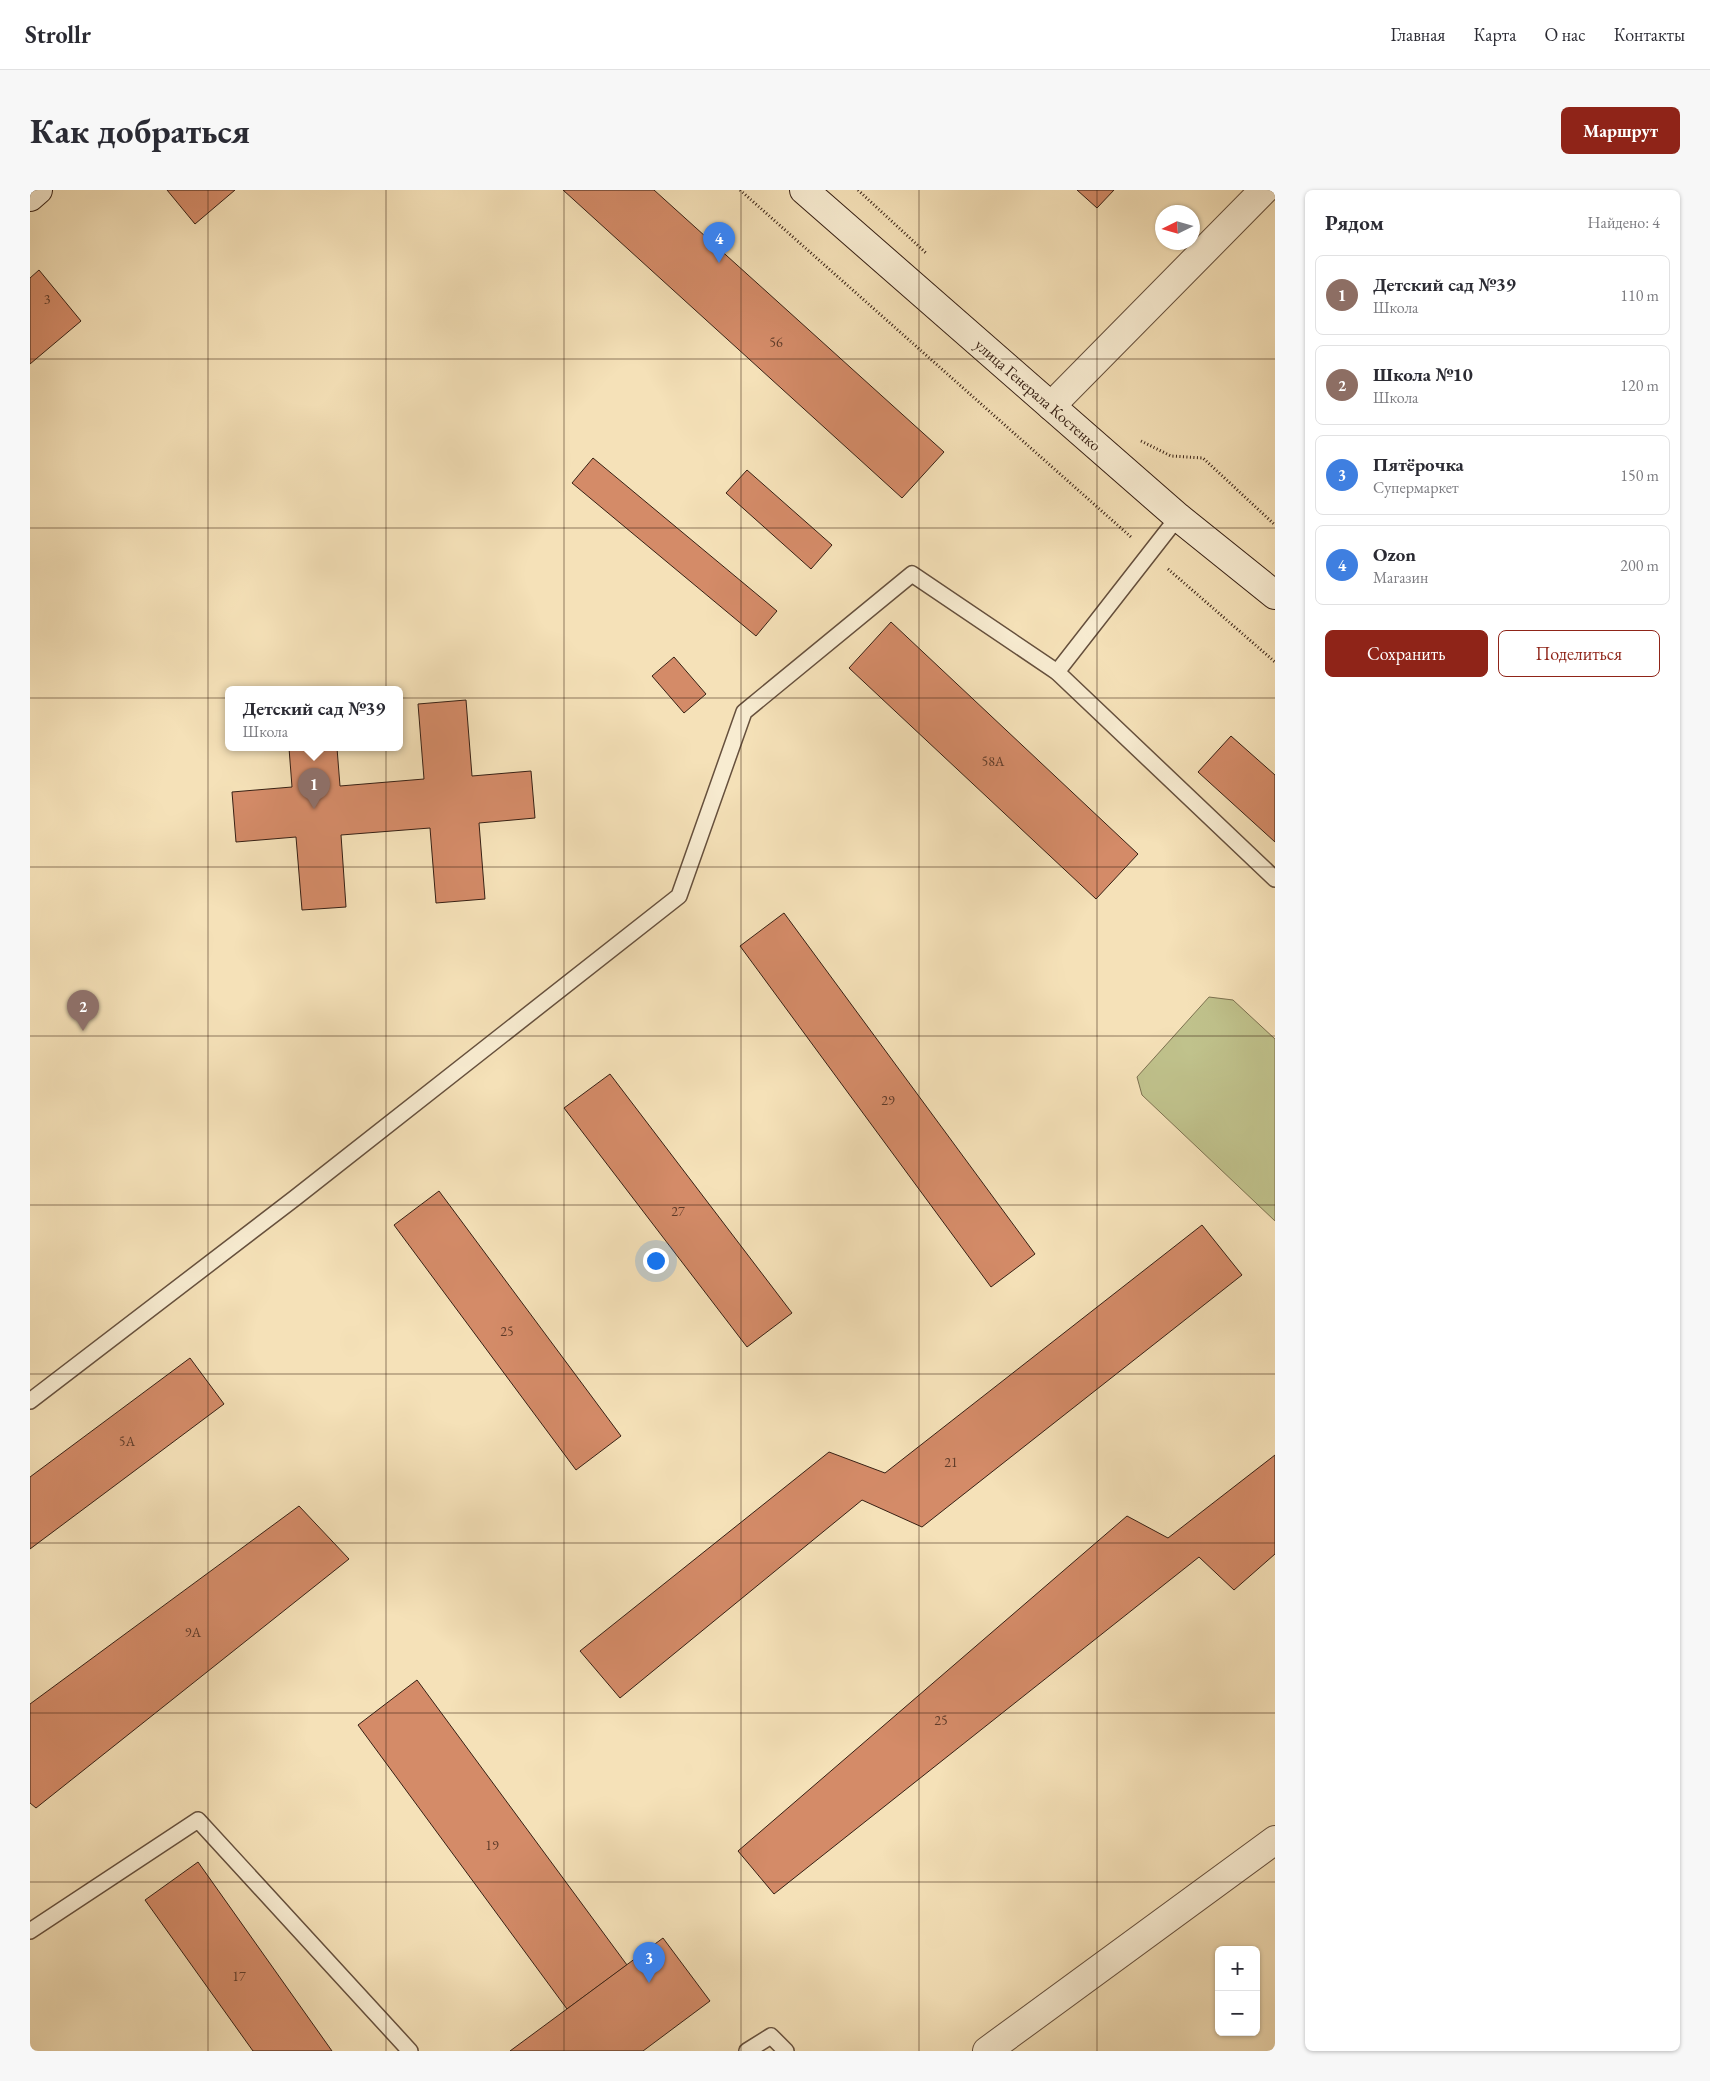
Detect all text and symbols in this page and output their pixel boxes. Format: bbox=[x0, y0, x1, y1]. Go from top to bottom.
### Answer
text: Strollr bbox=[25, 19, 91, 50]
text: Главная bbox=[1391, 23, 1445, 46]
text: Карта bbox=[1473, 23, 1516, 46]
text: О нас bbox=[1544, 23, 1586, 46]
text: Контакты bbox=[1614, 23, 1685, 46]
button: Маршрут bbox=[1561, 107, 1680, 154]
text: Как добраться bbox=[30, 108, 250, 153]
north arrow bbox=[1155, 205, 1200, 250]
text: Рядом bbox=[1325, 209, 1384, 236]
text: Найдено: 4 bbox=[1588, 212, 1660, 233]
pin: 4 bbox=[703, 222, 735, 263]
text: Детский сад №39 bbox=[1373, 272, 1516, 297]
text: 1 bbox=[1338, 285, 1346, 306]
text: 110 m bbox=[1620, 285, 1659, 306]
house number: 3 bbox=[44, 290, 51, 308]
text: Школа bbox=[1373, 297, 1418, 318]
house number: 56 bbox=[769, 333, 783, 351]
street label: улица Генерала Костенко bbox=[970, 334, 1106, 456]
text: Школа №10 bbox=[1373, 362, 1473, 387]
text: 2 bbox=[1338, 375, 1346, 396]
text: 120 m bbox=[1620, 375, 1659, 396]
text: Школа bbox=[1373, 387, 1418, 408]
text: Пятёрочка bbox=[1373, 452, 1464, 477]
text: 3 bbox=[1338, 465, 1346, 486]
text: 150 m bbox=[1620, 465, 1659, 486]
text: Супермаркет bbox=[1373, 477, 1459, 498]
text: Ozon bbox=[1373, 542, 1416, 567]
text: 4 bbox=[1338, 555, 1346, 576]
text: 200 m bbox=[1620, 555, 1659, 576]
text: Магазин bbox=[1373, 567, 1428, 588]
button: Сохранить bbox=[1325, 630, 1488, 677]
button: Поделиться bbox=[1498, 630, 1660, 677]
popup bbox=[225, 686, 403, 751]
text: Детский сад №39 bbox=[243, 696, 385, 721]
text: Школа bbox=[243, 721, 288, 742]
house number: 58А bbox=[981, 752, 1005, 770]
pin: 1 bbox=[298, 768, 330, 809]
pin: 2 bbox=[67, 990, 99, 1031]
house number: 29 bbox=[881, 1091, 895, 1109]
house number: 27 bbox=[671, 1202, 685, 1220]
your location bbox=[643, 1248, 669, 1274]
house number: 25 bbox=[500, 1322, 514, 1340]
house number: 5А bbox=[119, 1432, 136, 1450]
house number: 21 bbox=[944, 1453, 958, 1471]
house number: 9А bbox=[185, 1623, 202, 1641]
house number: 25 bbox=[934, 1711, 948, 1729]
house number: 19 bbox=[485, 1836, 499, 1854]
pin: 3 bbox=[633, 1942, 665, 1983]
map controls bbox=[1215, 1946, 1260, 2036]
button: + bbox=[1215, 1946, 1260, 1991]
house number: 17 bbox=[232, 1967, 246, 1985]
button: − bbox=[1215, 1991, 1260, 2036]

